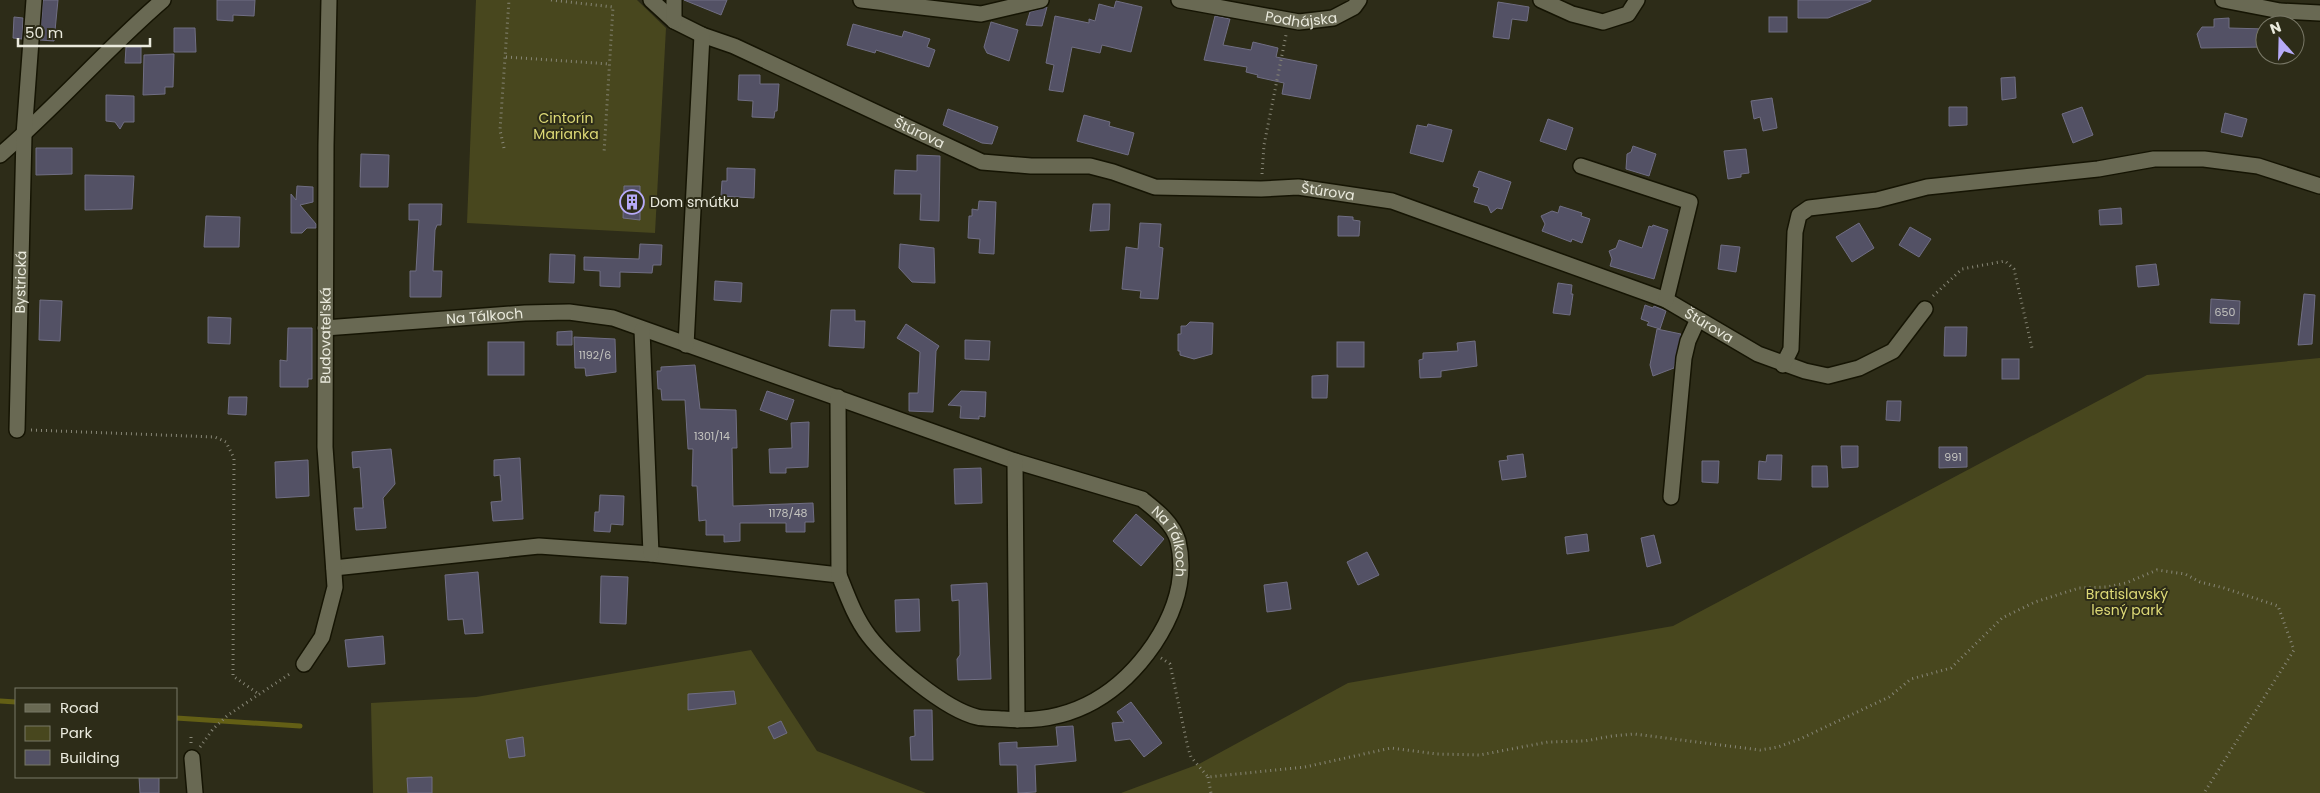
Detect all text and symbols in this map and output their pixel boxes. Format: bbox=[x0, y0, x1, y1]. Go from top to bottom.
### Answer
street label: Podhájska bbox=[1264, 6, 1338, 32]
scale bar bbox=[18, 15, 150, 47]
north arrow bbox=[2255, 15, 2305, 65]
text: N bbox=[2267, 17, 2284, 39]
text: 50 m bbox=[25, 22, 63, 43]
park label: Cintorín Marianka bbox=[533, 108, 599, 144]
street label: Štúrova bbox=[891, 112, 948, 153]
street label: Štúrova bbox=[1300, 178, 1356, 205]
building icon: Dom smútku bbox=[619, 189, 645, 215]
place label: Dom smútku bbox=[650, 192, 739, 212]
street label: Bystrická bbox=[10, 250, 31, 314]
street label: Budovateľská bbox=[315, 287, 336, 384]
street label: Na Tálkoch bbox=[445, 303, 524, 329]
street label: Štúrova bbox=[1681, 303, 1737, 348]
house number: 650 bbox=[2215, 304, 2235, 320]
house number: 1192/6 bbox=[579, 347, 611, 363]
house number: 1301/14 bbox=[694, 428, 730, 444]
house number: 991 bbox=[1944, 449, 1962, 465]
street label: Na Tálkoch bbox=[1147, 501, 1191, 578]
house number: 1178/48 bbox=[768, 505, 808, 521]
park label: Bratislavský lesný park bbox=[2086, 584, 2168, 620]
legend bbox=[15, 688, 178, 778]
text: Road bbox=[60, 697, 99, 718]
text: Park bbox=[60, 722, 92, 743]
text: Building bbox=[60, 747, 120, 768]

